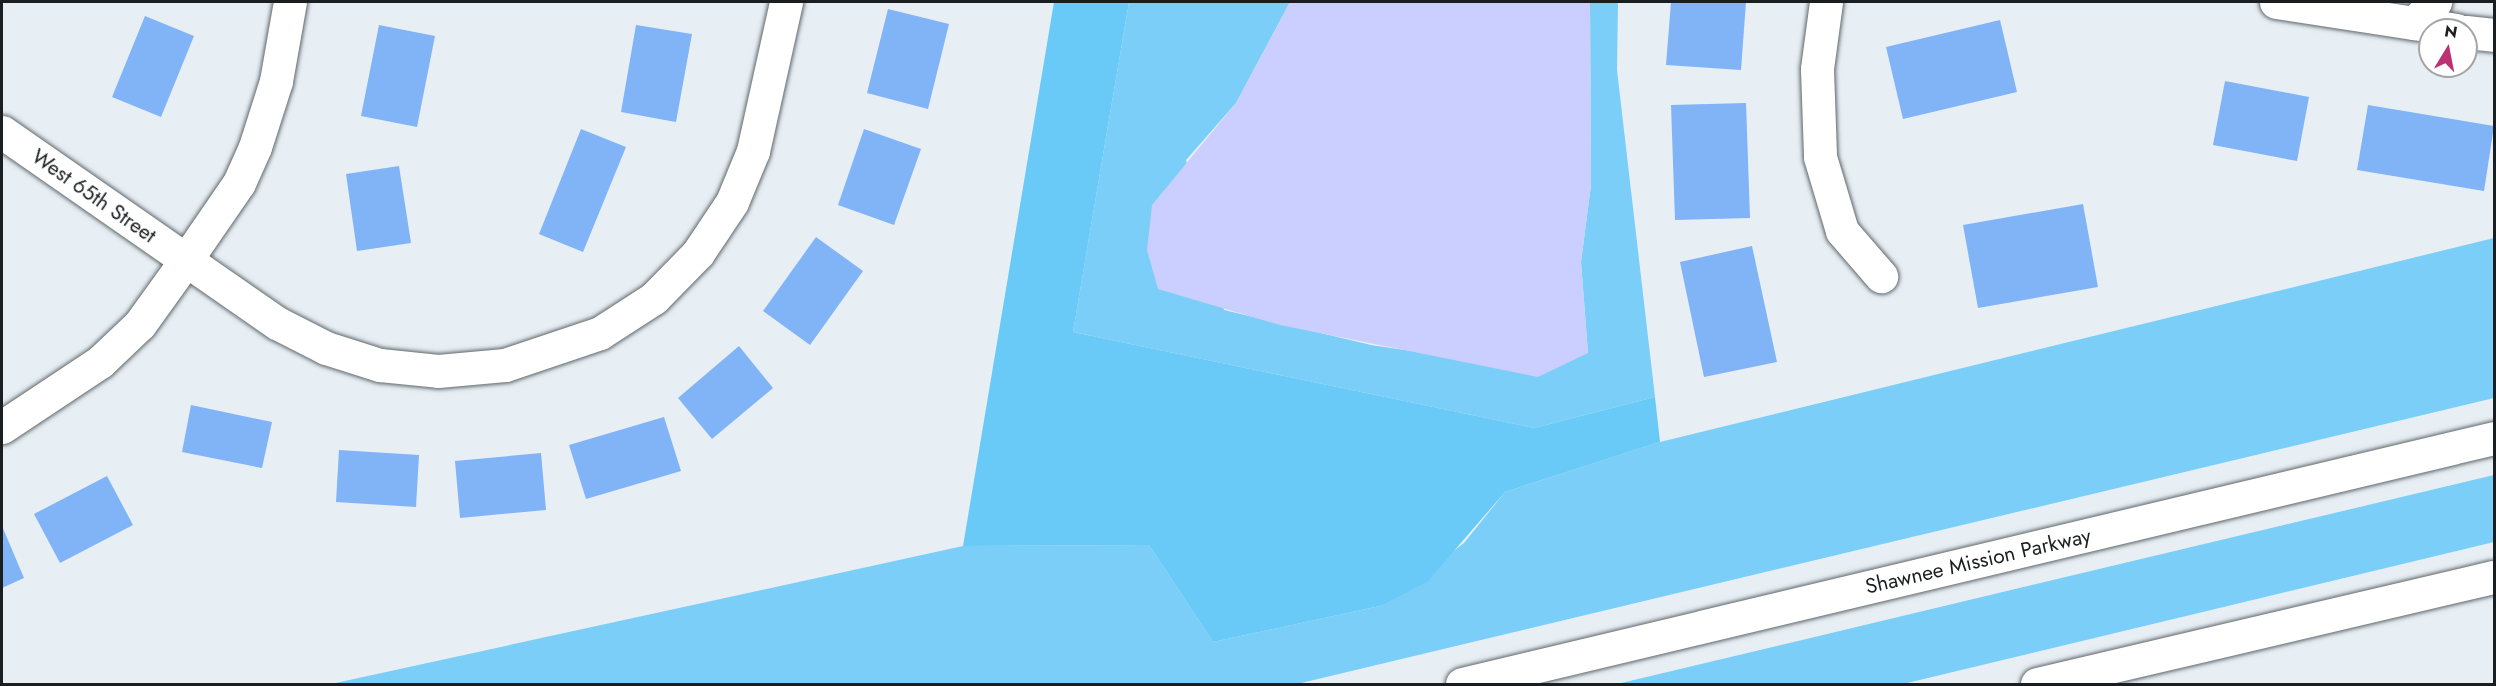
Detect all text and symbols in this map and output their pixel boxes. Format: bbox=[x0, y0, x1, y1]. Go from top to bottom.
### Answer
north arrow bbox=[2418, 18, 2478, 78]
text: N bbox=[2443, 19, 2459, 44]
street label: West 65th Street bbox=[27, 144, 161, 248]
street label: Shawnee Mission Parkway bbox=[1863, 523, 2093, 599]

